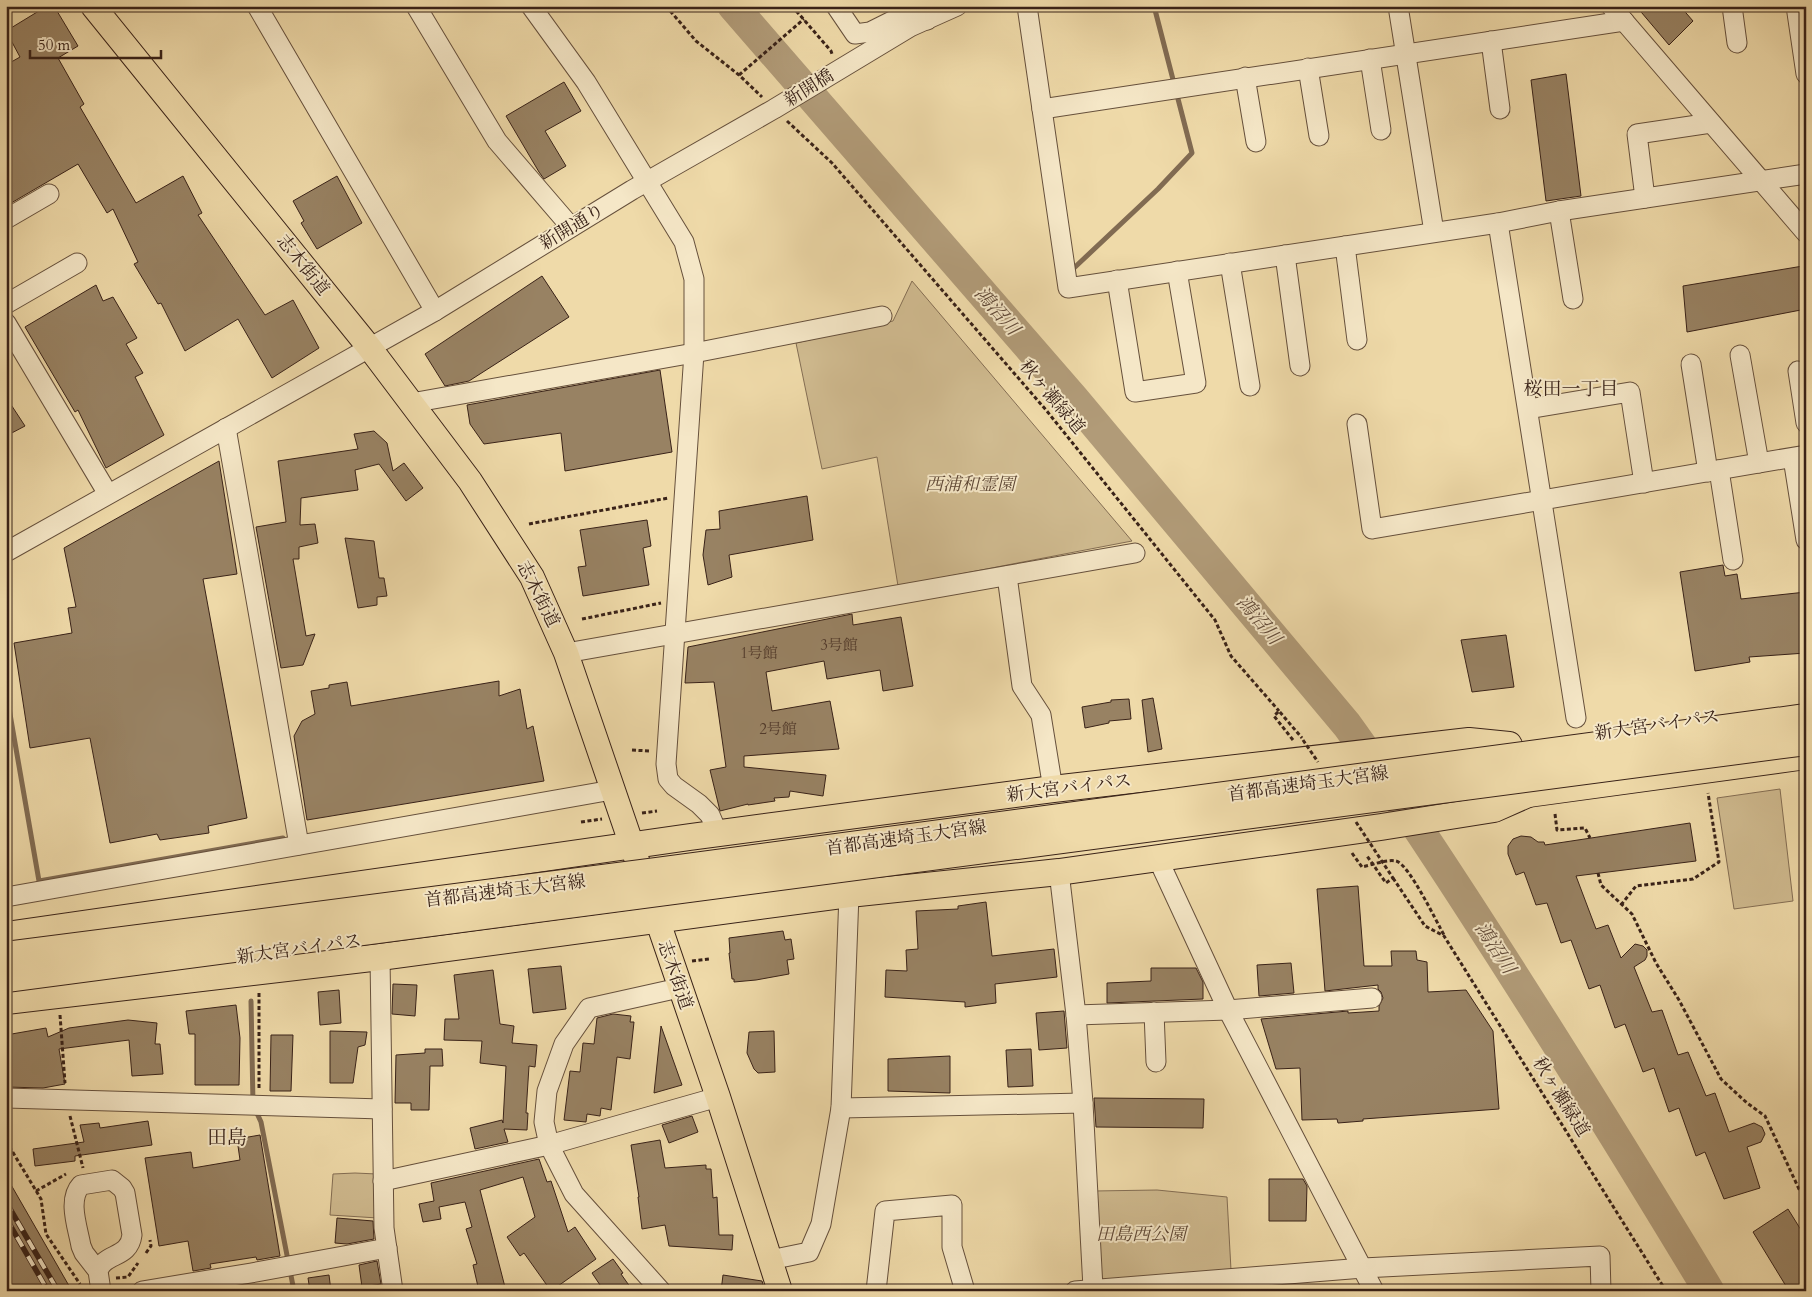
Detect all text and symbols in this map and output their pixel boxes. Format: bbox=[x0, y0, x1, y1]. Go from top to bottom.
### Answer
scale bar bbox=[30, 28, 161, 60]
text: 50 m bbox=[38, 35, 70, 55]
street label: 新開橋 bbox=[779, 63, 839, 113]
street label: 新開通り bbox=[535, 198, 609, 256]
street label: 志木街道 bbox=[271, 229, 335, 301]
water label: 鴻沼川 bbox=[968, 281, 1027, 343]
street label: 秋ヶ瀬緑道 bbox=[1013, 354, 1091, 440]
district label: 桜田一丁目 bbox=[1523, 376, 1619, 402]
park label: 西浦和霊園 bbox=[925, 472, 1018, 497]
street label: 志木街道 bbox=[511, 556, 565, 632]
water label: 鴻沼川 bbox=[1231, 590, 1289, 652]
house number: 3号館 bbox=[820, 635, 858, 655]
house number: 1号館 bbox=[740, 643, 778, 663]
street label: 新大宮バイパス bbox=[1593, 704, 1721, 746]
house number: 2号館 bbox=[759, 719, 797, 739]
street label: 首都高速埼玉大宮線 bbox=[1226, 760, 1390, 808]
street label: 新大宮バイパス bbox=[1005, 768, 1133, 808]
street label: 首都高速埼玉大宮線 bbox=[824, 814, 988, 862]
street label: 首都高速埼玉大宮線 bbox=[423, 869, 587, 913]
water label: 鴻沼川 bbox=[1469, 917, 1523, 981]
street label: 新大宮バイパス bbox=[235, 928, 363, 970]
street label: 志木街道 bbox=[651, 937, 699, 1013]
street label: 秋ヶ瀬緑道 bbox=[1527, 1052, 1595, 1142]
district label: 田島 bbox=[207, 1124, 247, 1151]
park label: 田島西公園 bbox=[1096, 1222, 1189, 1247]

